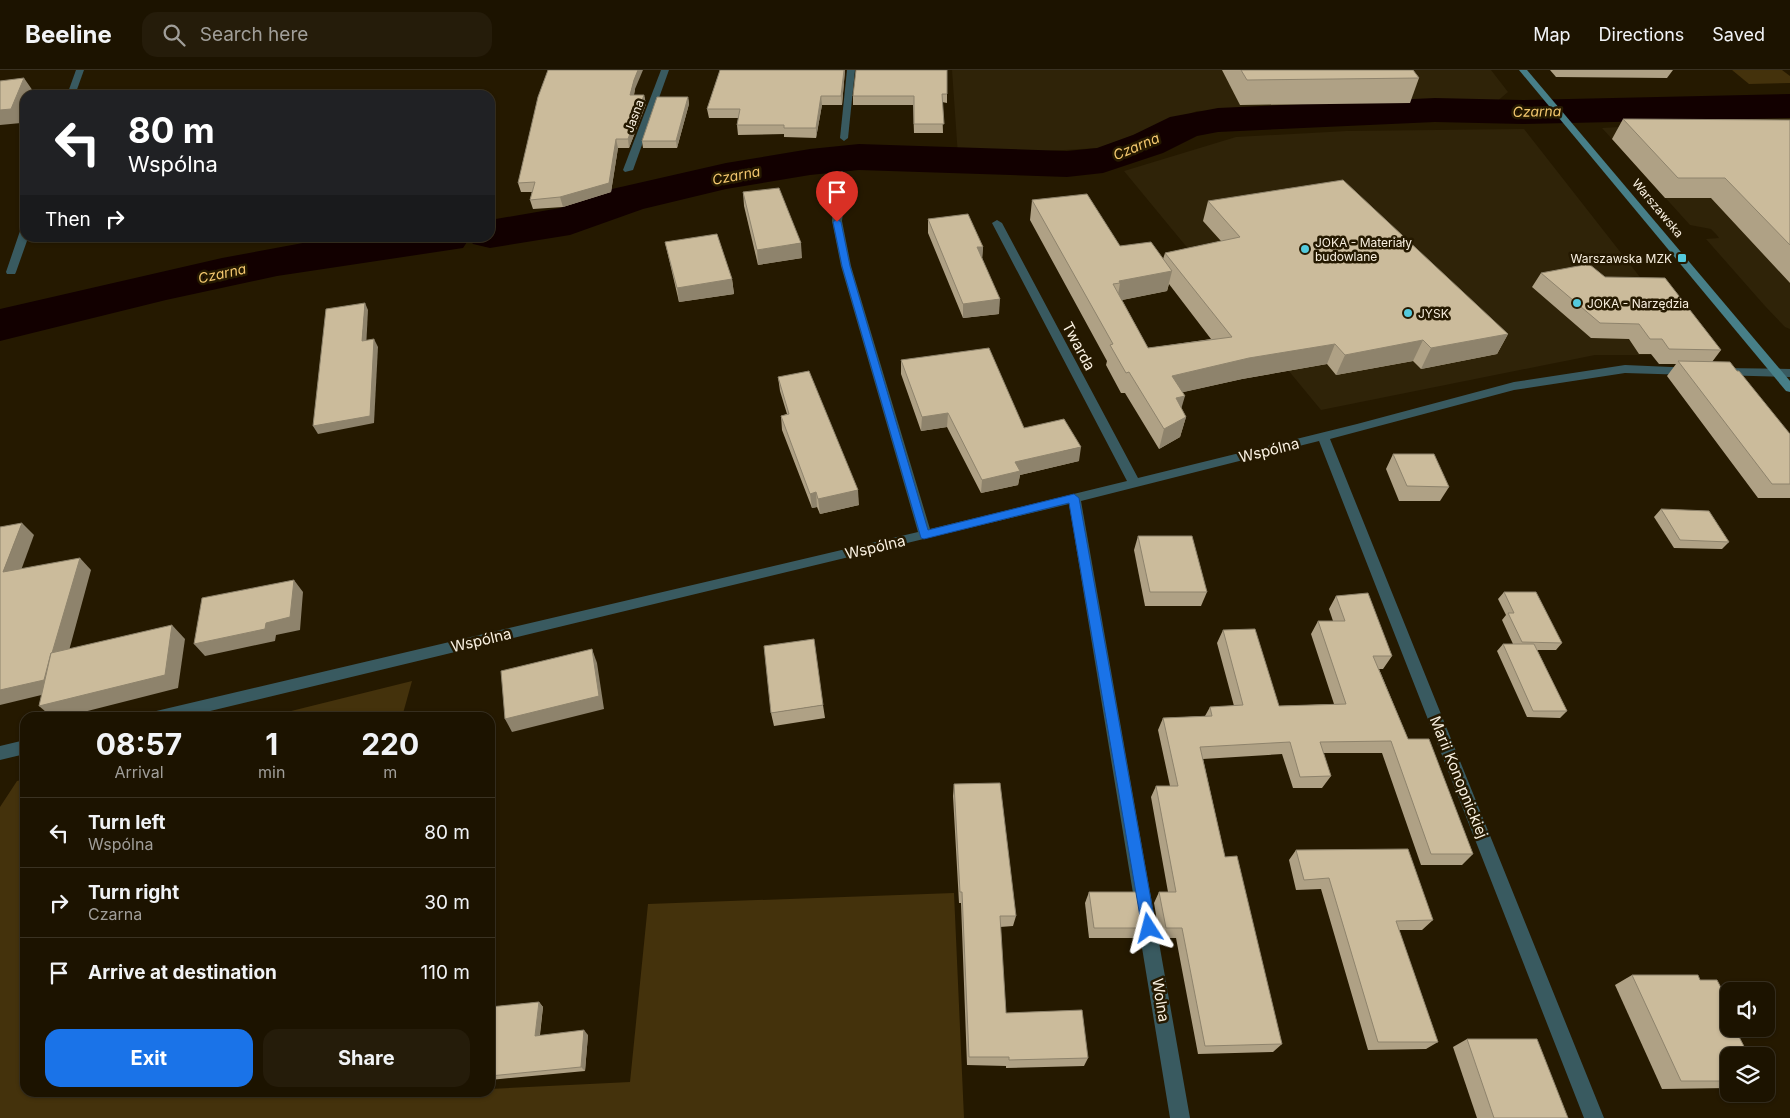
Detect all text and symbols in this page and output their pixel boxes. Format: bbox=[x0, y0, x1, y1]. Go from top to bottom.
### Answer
search box bbox=[142, 12, 492, 57]
text: Beeline bbox=[25, 20, 112, 49]
icon: search bbox=[160, 21, 188, 49]
text: Search here bbox=[200, 23, 308, 46]
text: Map bbox=[1533, 24, 1571, 45]
text: Directions bbox=[1599, 24, 1684, 45]
text: Saved bbox=[1712, 24, 1765, 45]
street label: Jasna bbox=[621, 98, 647, 134]
water label: Czarna bbox=[1512, 102, 1562, 120]
text: 80 m bbox=[128, 109, 215, 151]
icon: left bbox=[45, 110, 110, 175]
water label: Czarna bbox=[1110, 129, 1162, 163]
text: Wspólna bbox=[128, 151, 218, 177]
water label: Czarna bbox=[710, 162, 762, 188]
pin bbox=[816, 171, 858, 222]
street label: Warszawska bbox=[1629, 176, 1687, 240]
icon: arrive bbox=[823, 178, 851, 206]
icon: right bbox=[101, 205, 129, 233]
text: Then bbox=[45, 208, 91, 231]
place label: JOKA - Materiały budowlane bbox=[1315, 235, 1412, 264]
marker: JOKA - Materiały budowlane bbox=[1299, 243, 1311, 255]
place label: Warszawska MZK bbox=[1571, 251, 1672, 266]
marker: Warszawska MZK bbox=[1676, 252, 1688, 264]
water label: Czarna bbox=[196, 260, 248, 286]
place label: JOKA - Narzędzia bbox=[1587, 296, 1689, 311]
marker: JOKA - Narzędzia bbox=[1571, 297, 1583, 309]
place label: JYSK bbox=[1418, 306, 1449, 321]
marker: JYSK bbox=[1402, 307, 1414, 319]
street label: Twarda bbox=[1058, 318, 1100, 374]
street label: Wspólna bbox=[1237, 433, 1301, 467]
street label: Wspólna bbox=[843, 531, 907, 563]
street label: Wspólna bbox=[449, 624, 513, 656]
street label: Marii Konopnickiej bbox=[1426, 713, 1492, 841]
text: 08:57 bbox=[96, 726, 182, 762]
text: 1 bbox=[265, 726, 278, 762]
text: 220 bbox=[361, 726, 419, 762]
text: Arrival bbox=[114, 762, 164, 782]
text: min bbox=[258, 762, 285, 782]
text: m bbox=[383, 762, 397, 782]
text: Turn left bbox=[88, 811, 166, 834]
icon: left bbox=[45, 819, 73, 847]
text: 80 m bbox=[424, 821, 470, 844]
text: Wspólna bbox=[88, 834, 153, 854]
text: Turn right bbox=[88, 881, 179, 904]
icon: right bbox=[45, 889, 73, 917]
text: 30 m bbox=[424, 891, 470, 914]
position arrow bbox=[1122, 901, 1174, 953]
text: Czarna bbox=[88, 904, 142, 924]
icon: arrive bbox=[45, 959, 73, 987]
text: Arrive at destination bbox=[88, 961, 277, 984]
text: 110 m bbox=[421, 961, 470, 984]
street label: Wolna bbox=[1148, 977, 1174, 1023]
map controls bbox=[1720, 982, 1775, 1102]
button: sound bbox=[1720, 982, 1775, 1037]
button: Exit bbox=[45, 1029, 253, 1087]
button: Share bbox=[263, 1029, 470, 1087]
button: layers bbox=[1720, 1047, 1775, 1102]

